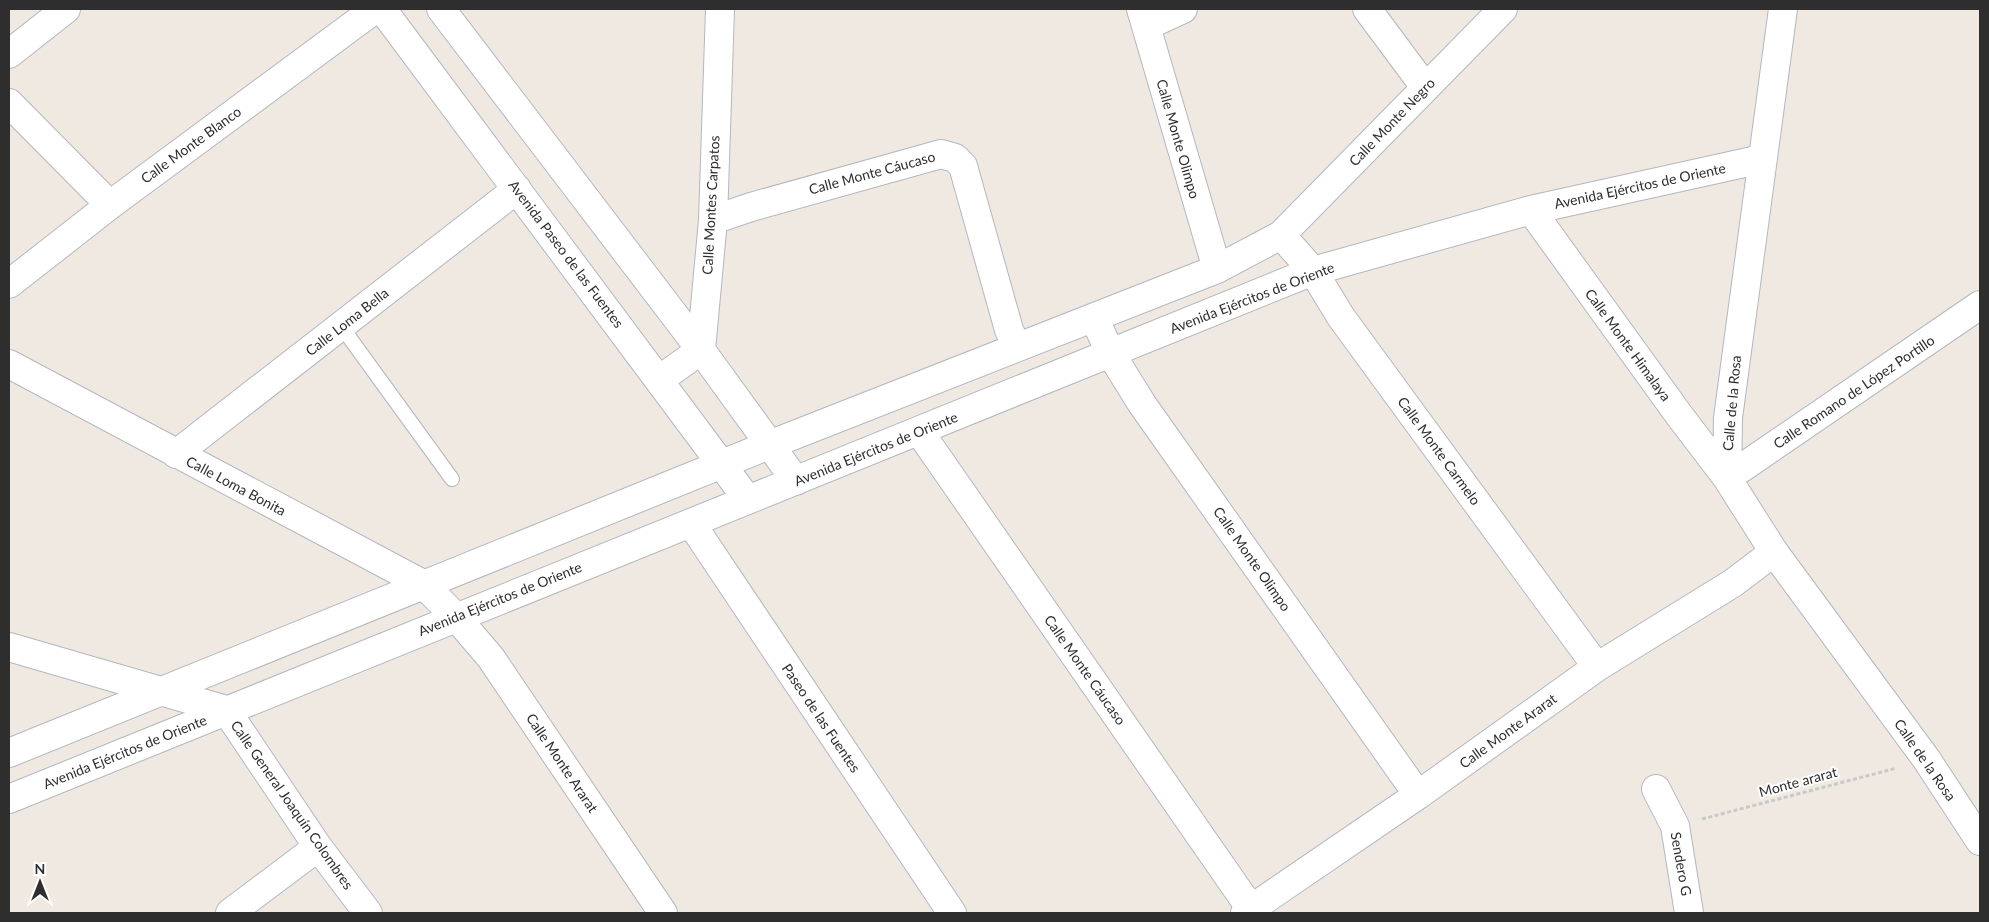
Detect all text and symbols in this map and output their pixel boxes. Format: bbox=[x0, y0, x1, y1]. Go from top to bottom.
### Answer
street label: Calle Monte Negro bbox=[1345, 74, 1438, 169]
street label: Calle Monte Olimpo bbox=[1153, 77, 1204, 201]
street label: Calle Monte Blanco bbox=[137, 102, 244, 187]
street label: Calle Montes Carpatos bbox=[698, 135, 723, 275]
street label: Calle Monte Cáucaso bbox=[807, 147, 937, 198]
street label: Avenida Ejércitos de Oriente bbox=[1553, 159, 1727, 212]
street label: Avenida Paseo de las Fuentes bbox=[505, 177, 627, 331]
street label: Avenida Ejércitos de Oriente bbox=[1167, 258, 1337, 337]
street label: Calle Loma Bella bbox=[302, 284, 392, 359]
street label: Calle Monte Himalaya bbox=[1582, 285, 1675, 404]
street label: Calle Romano de López Portillo bbox=[1770, 331, 1938, 452]
street label: Calle de la Rosa bbox=[1719, 354, 1744, 451]
street label: Calle Monte Carmelo bbox=[1394, 393, 1484, 508]
street label: Avenida Ejércitos de Oriente bbox=[792, 408, 960, 489]
street label: Calle Loma Bonita bbox=[183, 452, 289, 519]
street label: Calle Monte Olimpo bbox=[1210, 503, 1295, 614]
street label: Avenida Ejércitos de Oriente bbox=[416, 558, 584, 639]
street label: Calle Monte Cáucaso bbox=[1041, 612, 1130, 728]
street label: Paseo de las Fuentes bbox=[779, 660, 864, 775]
street label: Calle Monte Ararat bbox=[1456, 690, 1560, 772]
street label: Calle Monte Ararat bbox=[523, 710, 602, 816]
street label: Avenida Ejércitos de Oriente bbox=[41, 711, 209, 792]
street label: Calle de la Rosa bbox=[1891, 716, 1960, 804]
street label: Calle General Joaquín Colombres bbox=[228, 717, 357, 892]
street label: Monte ararat bbox=[1757, 763, 1839, 800]
street label: Sendero G bbox=[1668, 831, 1695, 897]
north arrow bbox=[15, 857, 65, 907]
text: N bbox=[35, 860, 45, 877]

